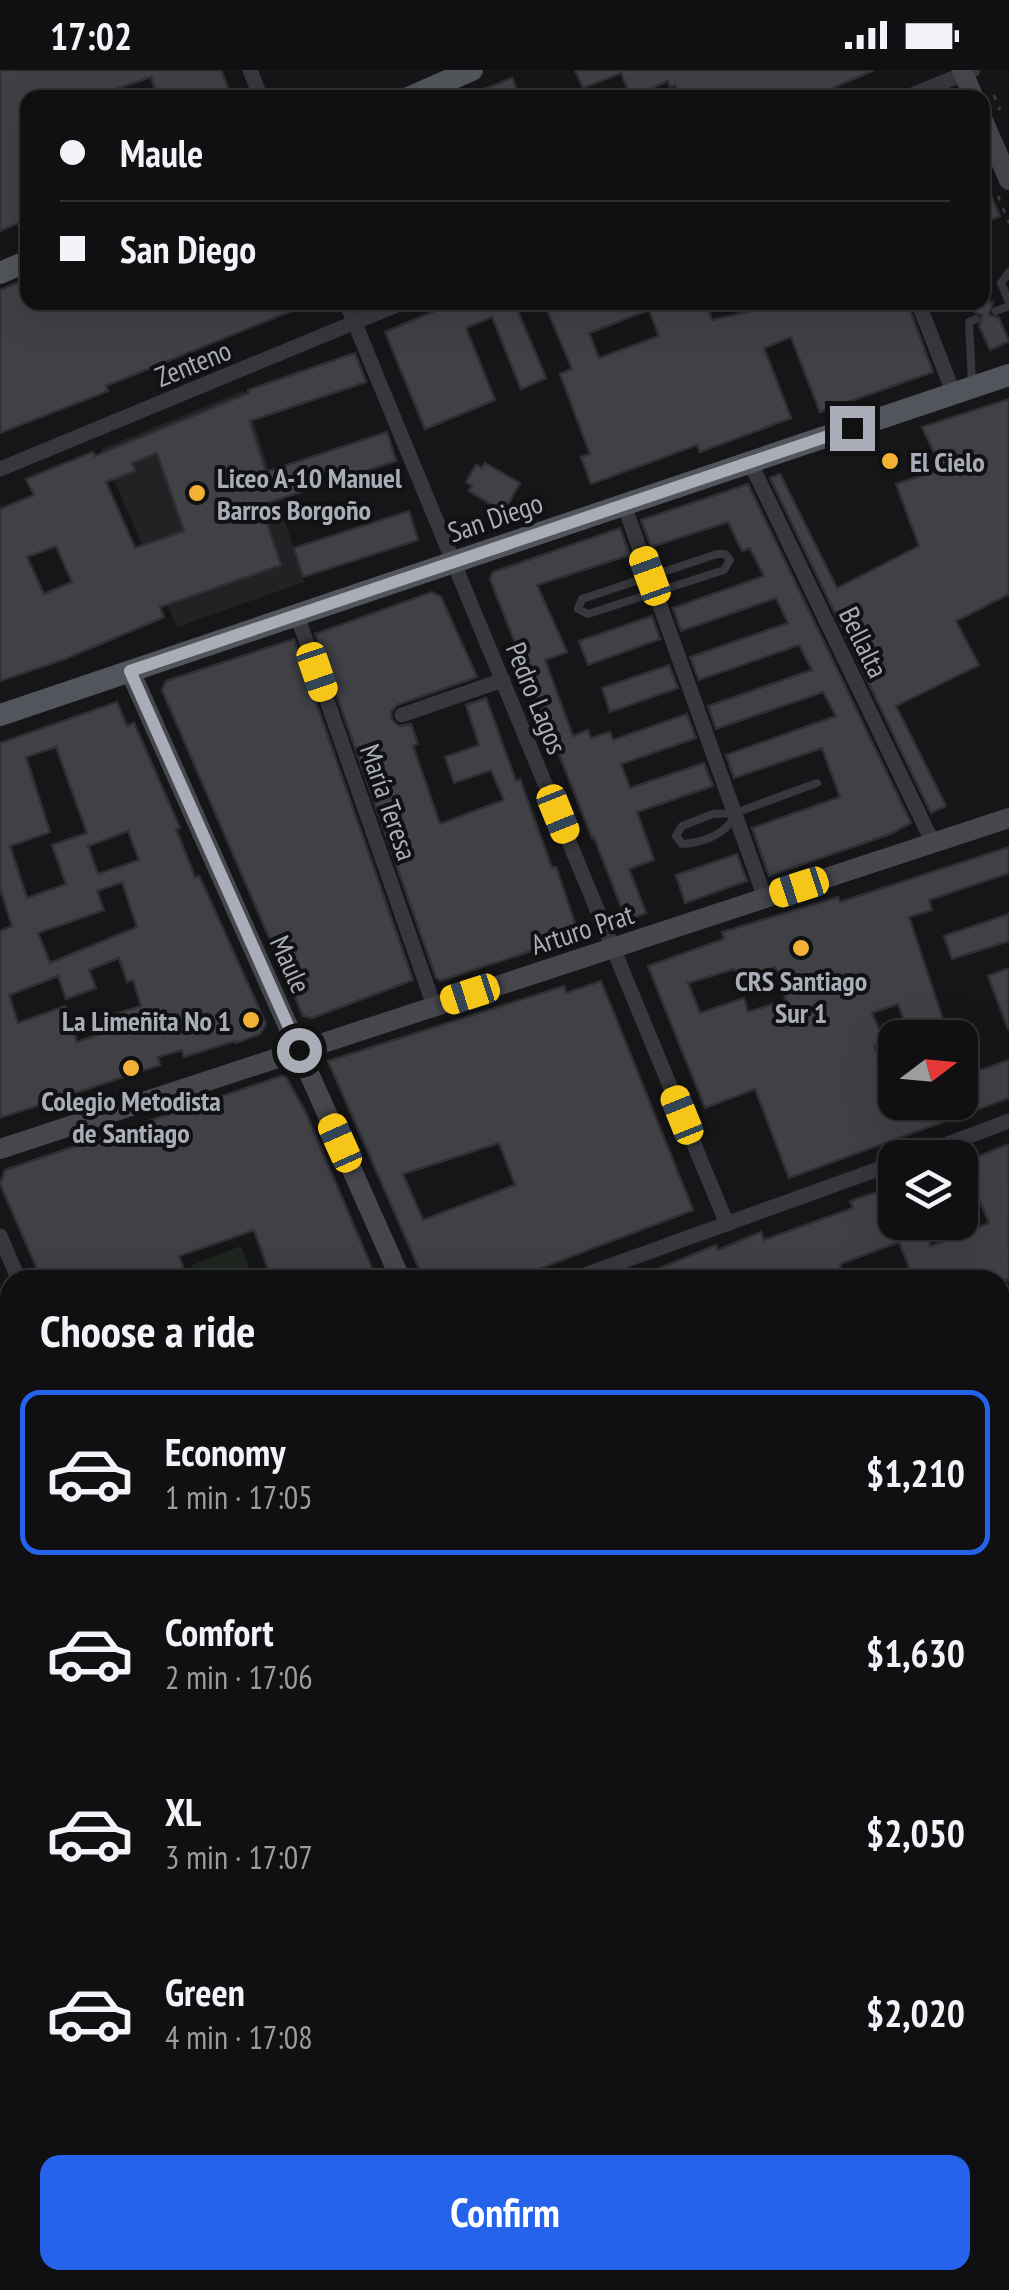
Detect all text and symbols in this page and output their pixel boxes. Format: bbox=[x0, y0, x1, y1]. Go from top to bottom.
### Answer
text: 17:02 bbox=[50, 11, 132, 60]
text: Maule bbox=[120, 128, 203, 177]
text: San Diego bbox=[120, 224, 256, 273]
street label: Zenteno bbox=[150, 331, 236, 395]
route end bbox=[830, 406, 875, 451]
place label: El Cielo bbox=[910, 443, 985, 480]
marker: El Cielo bbox=[879, 450, 901, 472]
place label: Liceo A-10 Manuel Barros Borgoño bbox=[217, 459, 402, 528]
marker: Liceo A-10 Manuel Barros Borgoño bbox=[186, 482, 208, 504]
street label: San Diego bbox=[443, 484, 547, 550]
car bbox=[626, 543, 674, 609]
street label: Bellalta bbox=[831, 600, 897, 684]
street label: Pedro Lagos bbox=[498, 637, 576, 759]
car bbox=[293, 639, 341, 705]
street label: María Teresa bbox=[352, 739, 426, 865]
car bbox=[533, 781, 583, 847]
car bbox=[766, 863, 832, 911]
street label: Arturo Prat bbox=[526, 895, 638, 963]
street label: Maule bbox=[262, 929, 320, 999]
marker: CRS Santiago Sur 1 bbox=[790, 937, 812, 959]
place label: CRS Santiago Sur 1 bbox=[735, 962, 867, 1031]
car bbox=[437, 970, 503, 1018]
place label: La Limeñita No 1 bbox=[62, 1002, 231, 1039]
marker: La Limeñita No 1 bbox=[240, 1009, 262, 1031]
north arrow bbox=[878, 1020, 978, 1120]
map controls bbox=[878, 1020, 978, 1240]
route start bbox=[277, 1028, 322, 1073]
marker: Colegio Metodista de Santiago bbox=[120, 1057, 142, 1079]
place label: Colegio Metodista de Santiago bbox=[41, 1082, 221, 1151]
car bbox=[657, 1082, 707, 1148]
car bbox=[314, 1109, 366, 1177]
button: layers bbox=[878, 1140, 978, 1240]
text: Choose a ride bbox=[40, 1301, 255, 1359]
text: Economy bbox=[165, 1427, 285, 1476]
icon: car bbox=[45, 1428, 135, 1518]
text: $1,210 bbox=[866, 1448, 965, 1497]
text: 1 min · 17:05 bbox=[165, 1476, 313, 1518]
text: Comfort bbox=[165, 1607, 274, 1656]
icon: car bbox=[45, 1608, 135, 1698]
text: $1,630 bbox=[866, 1628, 965, 1677]
text: 2 min · 17:06 bbox=[165, 1656, 313, 1698]
text: XL bbox=[165, 1787, 201, 1836]
icon: car bbox=[45, 1788, 135, 1878]
text: $2,050 bbox=[866, 1808, 965, 1857]
text: 3 min · 17:07 bbox=[165, 1836, 313, 1878]
text: Green bbox=[165, 1967, 245, 2016]
icon: car bbox=[45, 1968, 135, 2058]
text: $2,020 bbox=[866, 1988, 965, 2037]
text: 4 min · 17:08 bbox=[165, 2016, 313, 2058]
button: Confirm bbox=[40, 2155, 970, 2270]

